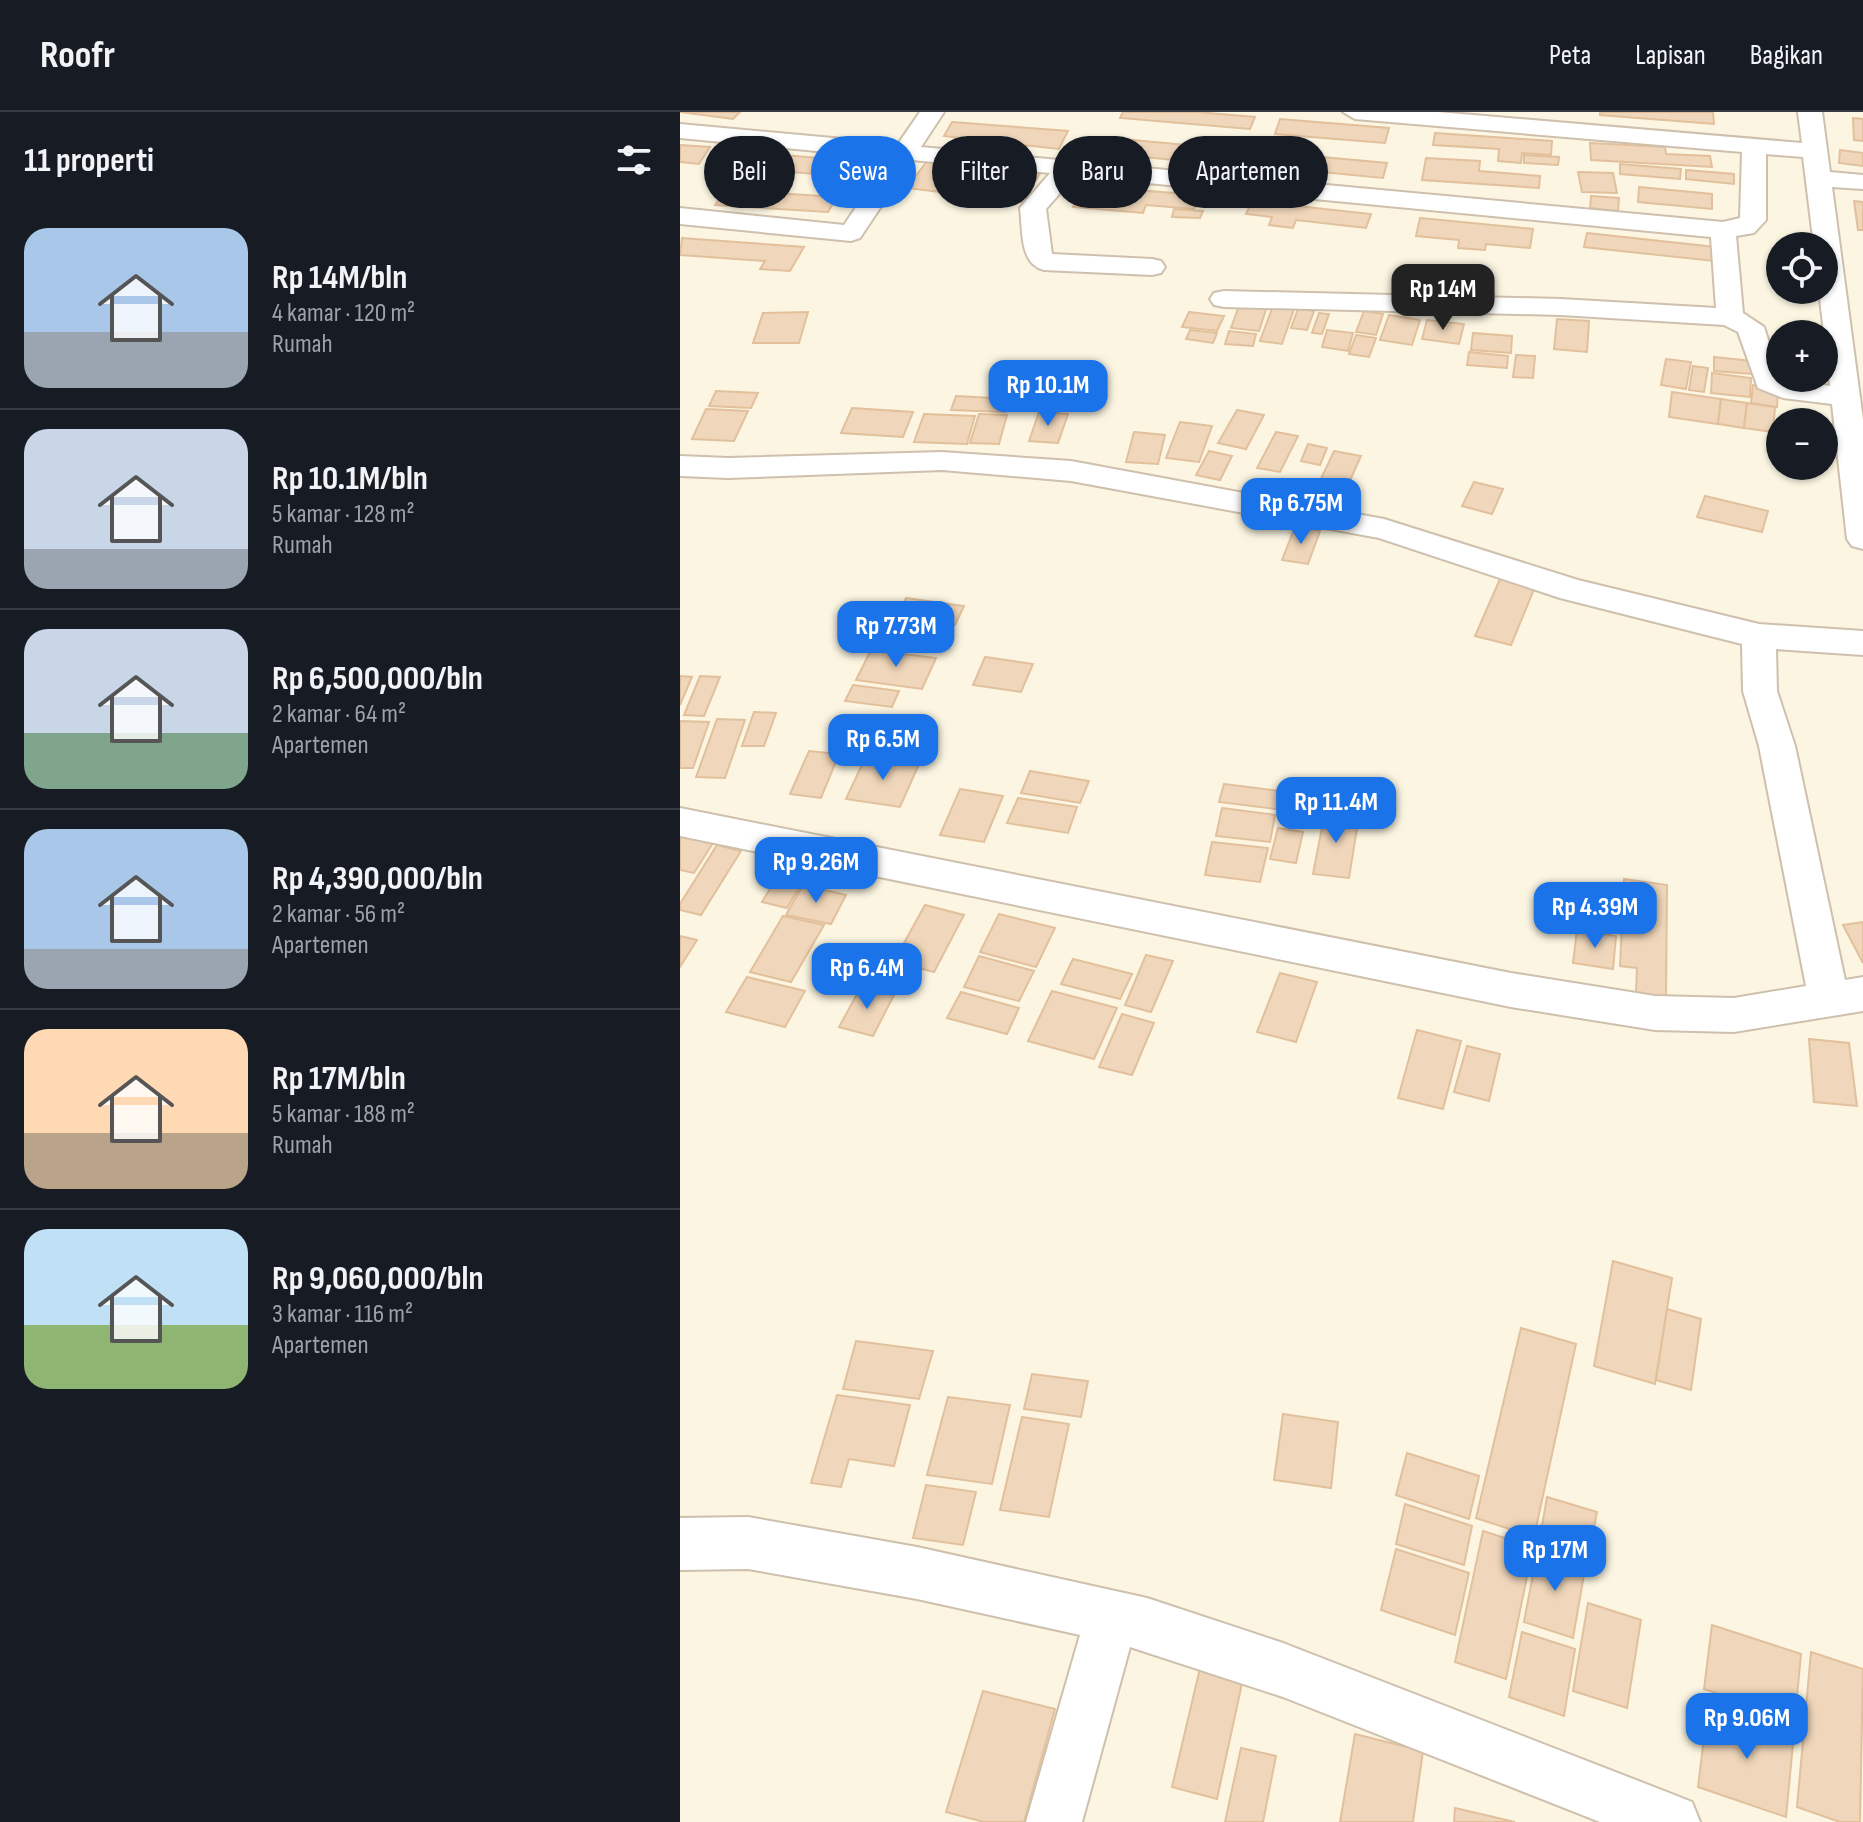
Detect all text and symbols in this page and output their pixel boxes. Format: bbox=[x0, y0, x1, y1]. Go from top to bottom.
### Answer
text: Roofr bbox=[40, 33, 115, 78]
text: Peta bbox=[1549, 39, 1591, 72]
text: Lapisan bbox=[1635, 39, 1706, 72]
text: Bagikan bbox=[1750, 39, 1823, 72]
chip: Beli bbox=[704, 136, 795, 208]
chip: Sewa bbox=[811, 136, 916, 208]
chip: Filter bbox=[932, 136, 1037, 208]
chip: Baru bbox=[1053, 136, 1152, 208]
chip: Apartemen bbox=[1168, 136, 1328, 208]
icon: filters bbox=[612, 138, 656, 182]
text: 11 properti bbox=[24, 140, 154, 181]
map controls bbox=[1766, 232, 1838, 480]
button: locate bbox=[1766, 232, 1838, 304]
text: Rp 14M/bln bbox=[272, 257, 407, 298]
icon: home bbox=[88, 260, 184, 356]
pin: Rp 14M bbox=[1378, 264, 1508, 332]
text: Rp 14M bbox=[1409, 274, 1477, 305]
text: 4 kamar · 120 m² bbox=[272, 298, 415, 329]
button: + bbox=[1766, 320, 1838, 392]
text: Rumah bbox=[272, 329, 333, 360]
pin: Rp 10.1M bbox=[965, 360, 1131, 428]
text: Rp 10.1M bbox=[1007, 370, 1089, 401]
button: − bbox=[1766, 408, 1838, 480]
text: Rp 10.1M/bln bbox=[272, 458, 428, 499]
icon: home bbox=[88, 461, 184, 557]
pin: Rp 6.75M bbox=[1218, 478, 1384, 546]
text: Rp 6.75M bbox=[1259, 488, 1343, 519]
text: 5 kamar · 128 m² bbox=[272, 499, 415, 530]
text: Rumah bbox=[272, 530, 333, 561]
pin: Rp 7.73M bbox=[813, 601, 979, 669]
text: Rp 7.73M bbox=[855, 611, 937, 642]
text: Rp 6,500,000/bln bbox=[272, 658, 483, 699]
icon: home bbox=[88, 661, 184, 757]
text: 2 kamar · 64 m² bbox=[272, 699, 406, 730]
pin: Rp 6.5M bbox=[809, 714, 957, 782]
text: Rp 6.5M bbox=[846, 724, 920, 755]
text: Apartemen bbox=[272, 730, 369, 761]
pin: Rp 11.4M bbox=[1253, 777, 1419, 845]
text: Rp 11.4M bbox=[1294, 787, 1378, 818]
pin: Rp 9.26M bbox=[733, 837, 899, 905]
text: Rp 9.26M bbox=[773, 847, 859, 878]
text: Rp 4,390,000/bln bbox=[272, 858, 483, 899]
icon: home bbox=[88, 861, 184, 957]
pin: Rp 4.39M bbox=[1512, 882, 1678, 950]
text: Rp 4.39M bbox=[1552, 892, 1638, 923]
text: 2 kamar · 56 m² bbox=[272, 899, 405, 930]
text: Apartemen bbox=[272, 930, 369, 961]
pin: Rp 6.4M bbox=[793, 943, 941, 1011]
text: Rp 6.4M bbox=[830, 953, 904, 984]
text: Rp 17M/bln bbox=[272, 1058, 406, 1099]
icon: home bbox=[88, 1061, 184, 1157]
text: 5 kamar · 188 m² bbox=[272, 1099, 415, 1130]
text: Rumah bbox=[272, 1130, 333, 1161]
text: Rp 9,060,000/bln bbox=[272, 1258, 484, 1299]
icon: home bbox=[88, 1261, 184, 1357]
text: 3 kamar · 116 m² bbox=[272, 1299, 413, 1330]
text: Apartemen bbox=[272, 1330, 369, 1361]
pin: Rp 17M bbox=[1490, 1525, 1620, 1593]
text: Rp 17M bbox=[1522, 1535, 1588, 1566]
pin: Rp 9.06M bbox=[1664, 1693, 1830, 1761]
text: Rp 9.06M bbox=[1704, 1703, 1790, 1734]

